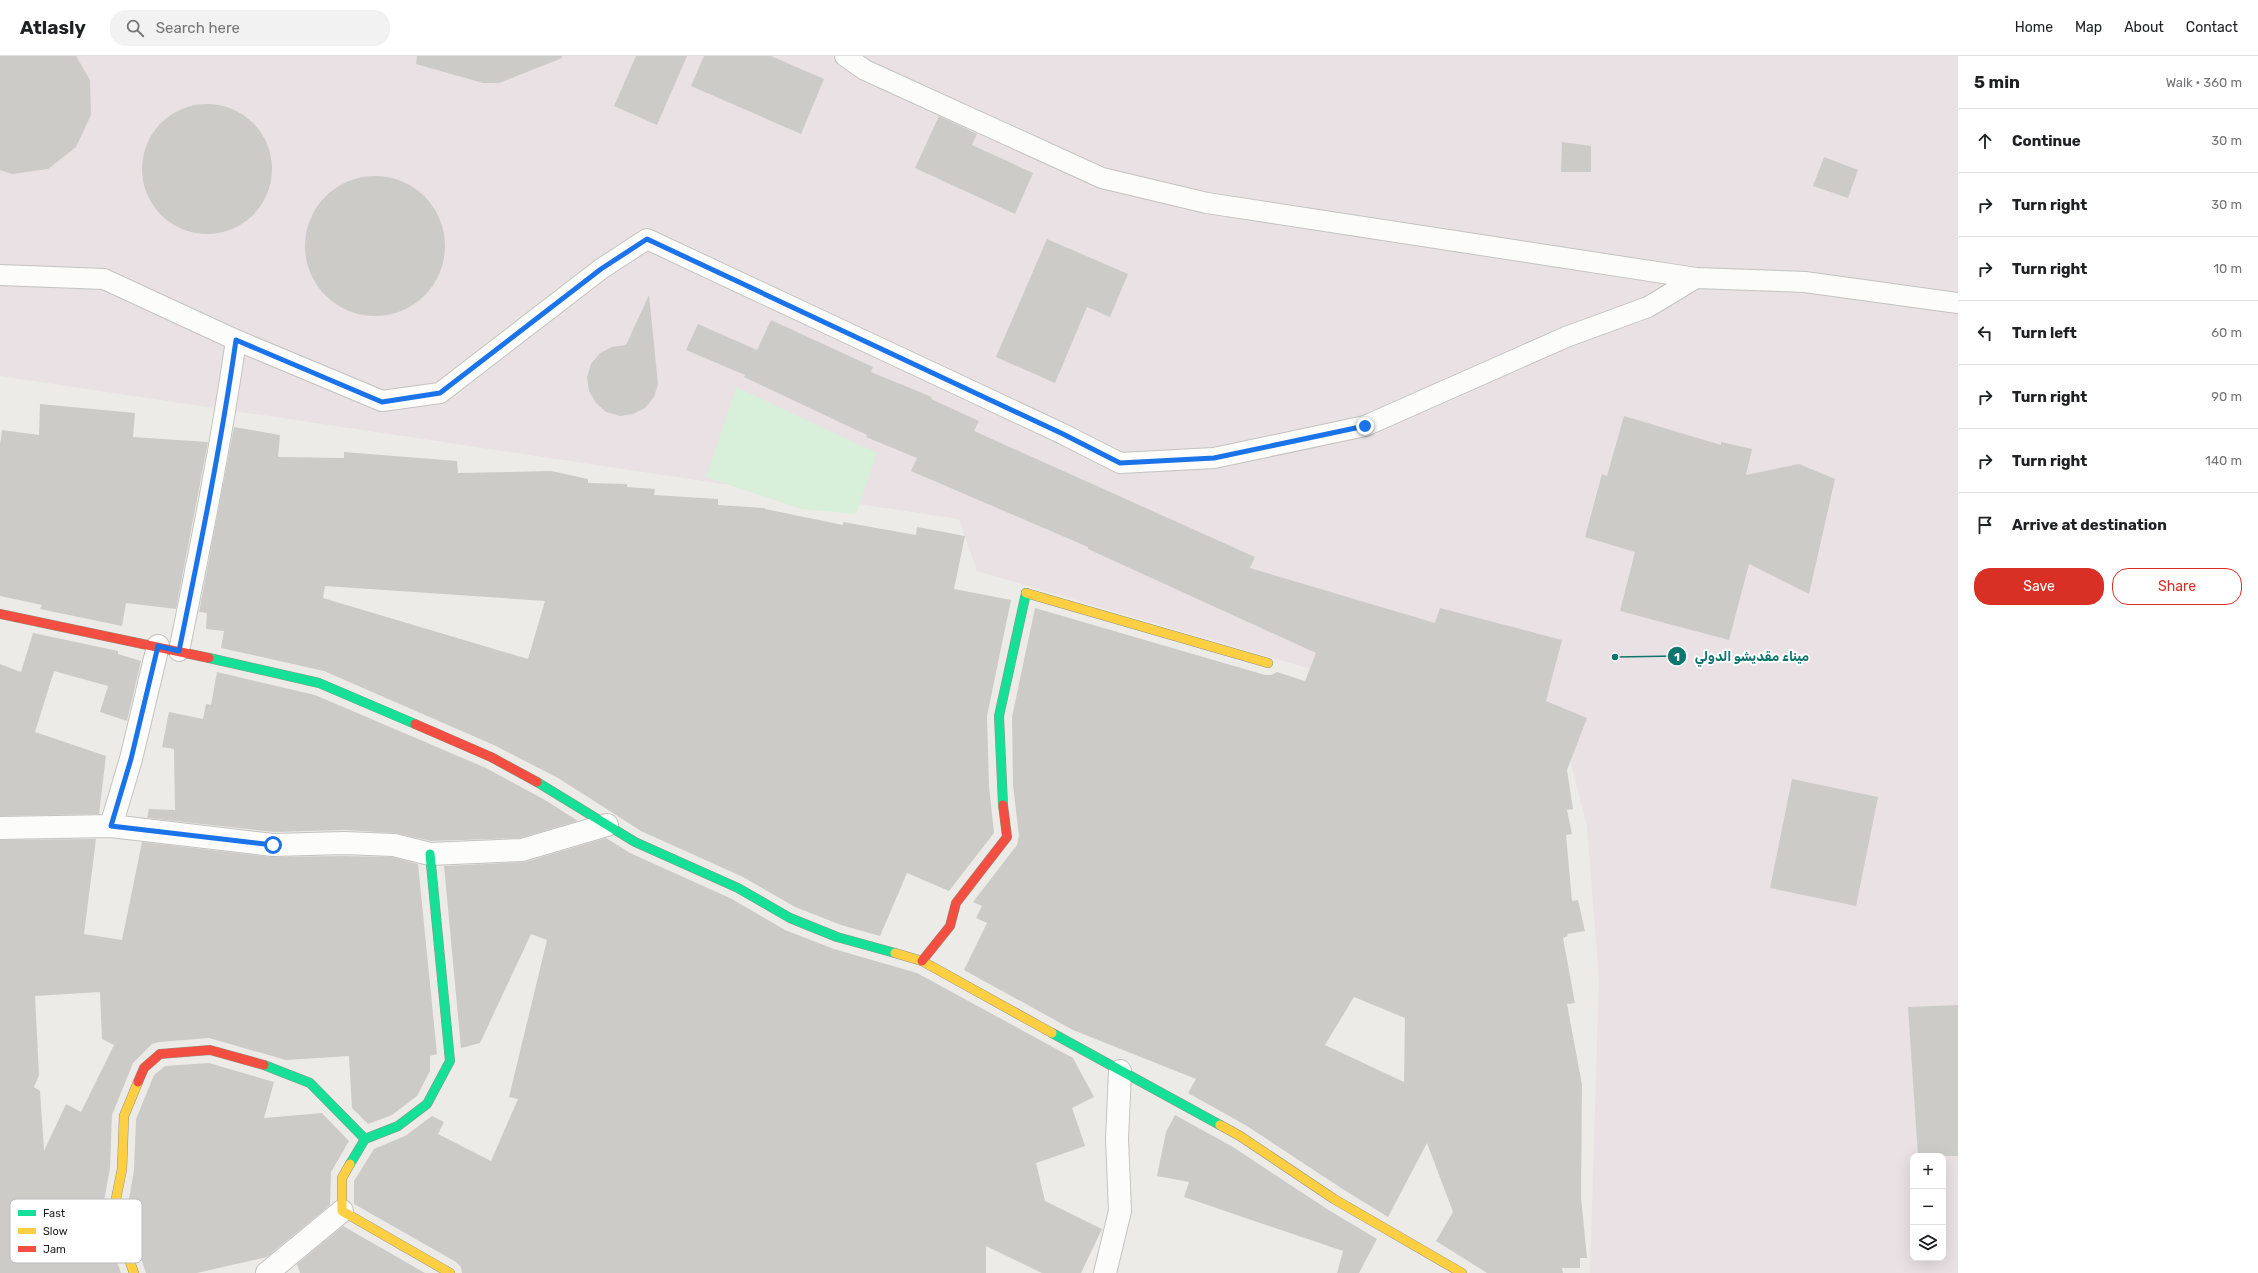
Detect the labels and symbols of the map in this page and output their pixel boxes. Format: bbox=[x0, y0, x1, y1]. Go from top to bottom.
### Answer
route end bbox=[1356, 417, 1374, 435]
callout: ميناء مقديشو الدولي bbox=[1667, 644, 1818, 669]
text: ميناء مقديشو الدولي bbox=[1695, 649, 1809, 667]
text: 1 bbox=[1674, 650, 1680, 664]
route start bbox=[264, 836, 282, 854]
legend bbox=[10, 1199, 142, 1263]
text: Fast bbox=[43, 1207, 66, 1220]
text: Slow bbox=[43, 1225, 68, 1238]
text: Jam bbox=[43, 1243, 66, 1256]

